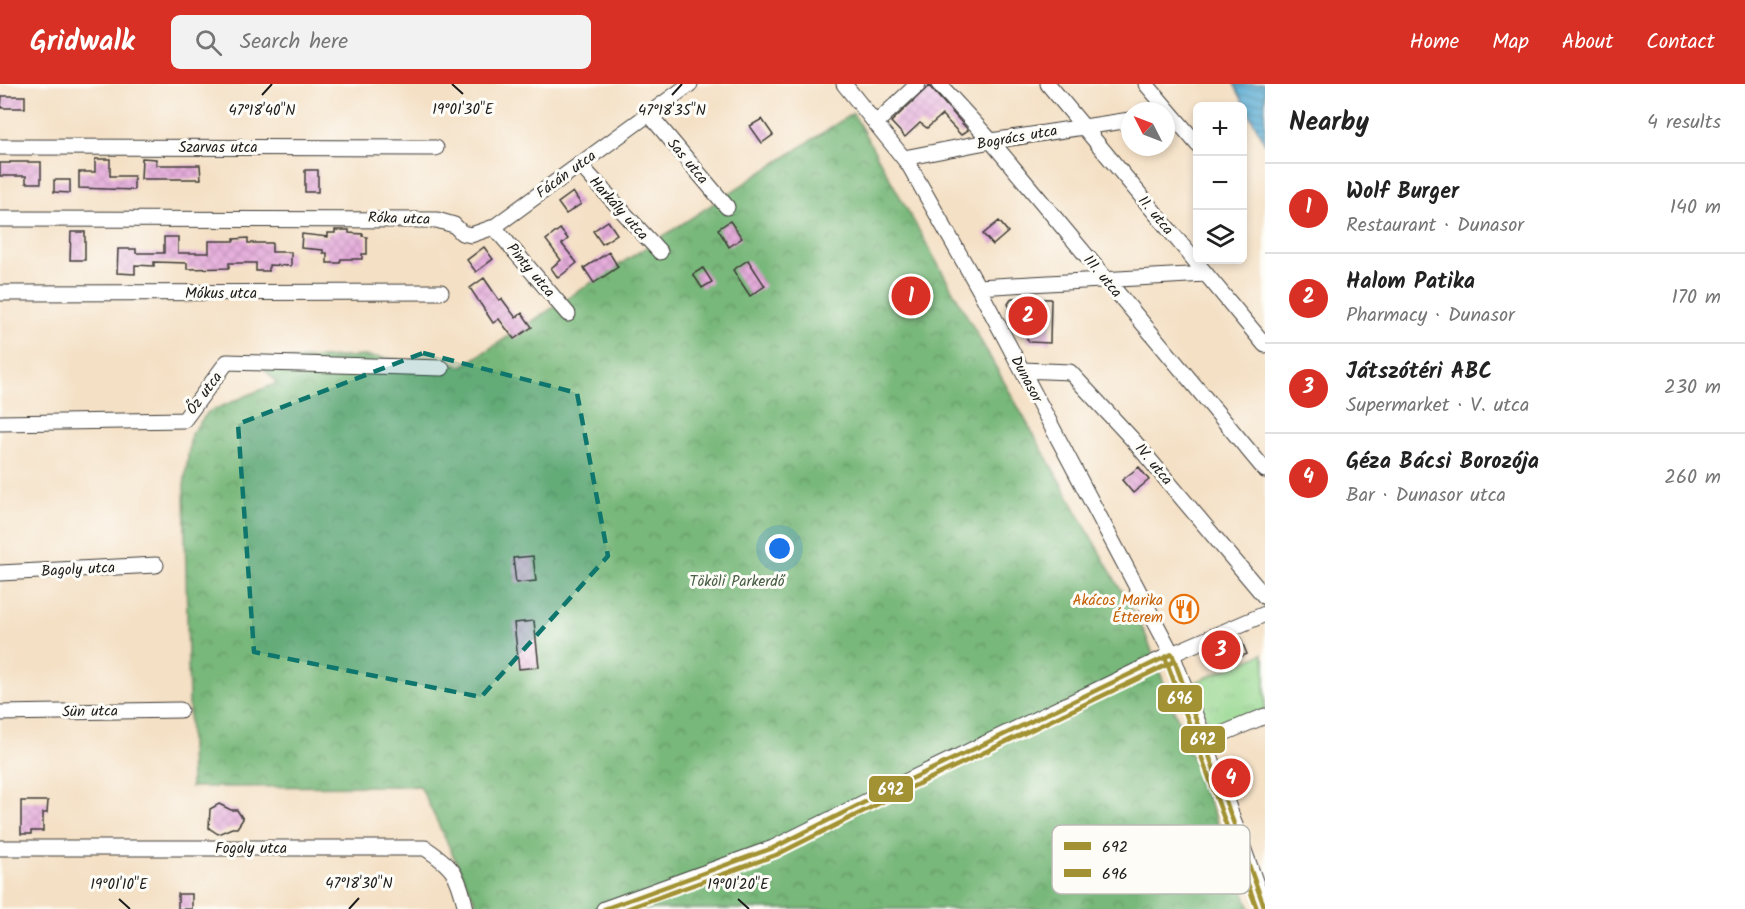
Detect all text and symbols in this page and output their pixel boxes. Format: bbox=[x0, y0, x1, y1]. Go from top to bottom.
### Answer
search box bbox=[171, 15, 591, 69]
text: Gridwalk bbox=[30, 20, 135, 65]
text: Search here bbox=[240, 25, 348, 60]
icon: search bbox=[192, 26, 225, 59]
text: Home bbox=[1410, 26, 1459, 59]
text: Map bbox=[1492, 26, 1529, 59]
text: About bbox=[1562, 26, 1613, 59]
text: Contact bbox=[1646, 26, 1715, 59]
text: 19°01'30"E bbox=[432, 98, 495, 122]
text: 47°18'40"N bbox=[228, 99, 296, 123]
text: 47°18'35"N bbox=[638, 99, 706, 123]
north arrow bbox=[1121, 102, 1175, 156]
map controls bbox=[1193, 102, 1247, 264]
button: + bbox=[1193, 102, 1247, 156]
text: Nearby bbox=[1289, 102, 1369, 144]
text: 4 results bbox=[1647, 107, 1721, 139]
street label: Bogrács utca bbox=[975, 119, 1059, 157]
street label: Sas utca bbox=[661, 133, 714, 190]
street label: Szarvas utca bbox=[178, 136, 258, 160]
street label: Fácán utca bbox=[531, 145, 602, 205]
button: − bbox=[1193, 156, 1247, 210]
street label: Harkály utca bbox=[583, 171, 654, 246]
text: Wolf Burger bbox=[1346, 175, 1459, 210]
street label: II. utca bbox=[1131, 190, 1179, 241]
text: 1 bbox=[1305, 192, 1312, 224]
text: 140 m bbox=[1670, 192, 1721, 224]
street label: Róka utca bbox=[367, 206, 431, 232]
button: layers bbox=[1193, 210, 1247, 264]
text: Restaurant · Dunasor bbox=[1346, 210, 1524, 242]
street label: Pinty utca bbox=[500, 238, 560, 303]
street label: III. utca bbox=[1077, 250, 1128, 304]
text: Halom Patika bbox=[1346, 265, 1475, 300]
pin: 1 bbox=[892, 274, 930, 318]
street label: Mókus utca bbox=[185, 282, 257, 306]
text: 2 bbox=[1303, 282, 1314, 314]
text: 170 m bbox=[1672, 282, 1721, 314]
pin: 2 bbox=[1008, 294, 1048, 338]
text: Pharmacy · Dunasor bbox=[1346, 300, 1515, 332]
street label: Dunasor bbox=[1004, 352, 1049, 408]
text: Játszótéri ABC bbox=[1346, 355, 1492, 390]
street label: Őz utca bbox=[181, 367, 229, 420]
text: 3 bbox=[1303, 372, 1314, 404]
text: 230 m bbox=[1664, 372, 1721, 404]
text: Supermarket · V. utca bbox=[1346, 390, 1529, 422]
street label: IV. utca bbox=[1128, 438, 1178, 491]
text: Géza Bácsi Borozója bbox=[1346, 445, 1539, 480]
text: 4 bbox=[1303, 462, 1314, 494]
text: 260 m bbox=[1664, 462, 1721, 494]
text: Bar · Dunasor utca bbox=[1346, 480, 1506, 512]
your location bbox=[765, 534, 794, 563]
street label: Bagoly utca bbox=[40, 556, 116, 584]
park label: Tököli Parkerdő bbox=[689, 570, 786, 594]
place label: Akácos Marika Étterem bbox=[1072, 589, 1163, 630]
restaurant icon: Akácos Marika Étterem bbox=[1168, 593, 1200, 625]
pin: 3 bbox=[1202, 628, 1240, 672]
line badge: 696 bbox=[1157, 684, 1203, 713]
text: 696 bbox=[1167, 687, 1193, 712]
street label: Sün utca bbox=[62, 700, 118, 724]
line badge: 692 bbox=[1180, 725, 1226, 754]
text: 692 bbox=[1190, 728, 1216, 753]
pin: 4 bbox=[1212, 756, 1250, 800]
line badge: 692 bbox=[868, 775, 914, 803]
text: 692 bbox=[878, 778, 904, 803]
legend bbox=[1052, 825, 1250, 894]
text: 692 bbox=[1102, 835, 1128, 860]
street label: Fogoly utca bbox=[215, 837, 287, 861]
text: 696 bbox=[1102, 862, 1128, 887]
text: 47°18'30"N bbox=[325, 872, 393, 896]
text: 19°01'10"E bbox=[90, 873, 149, 897]
text: 19°01'20"E bbox=[707, 873, 770, 897]

